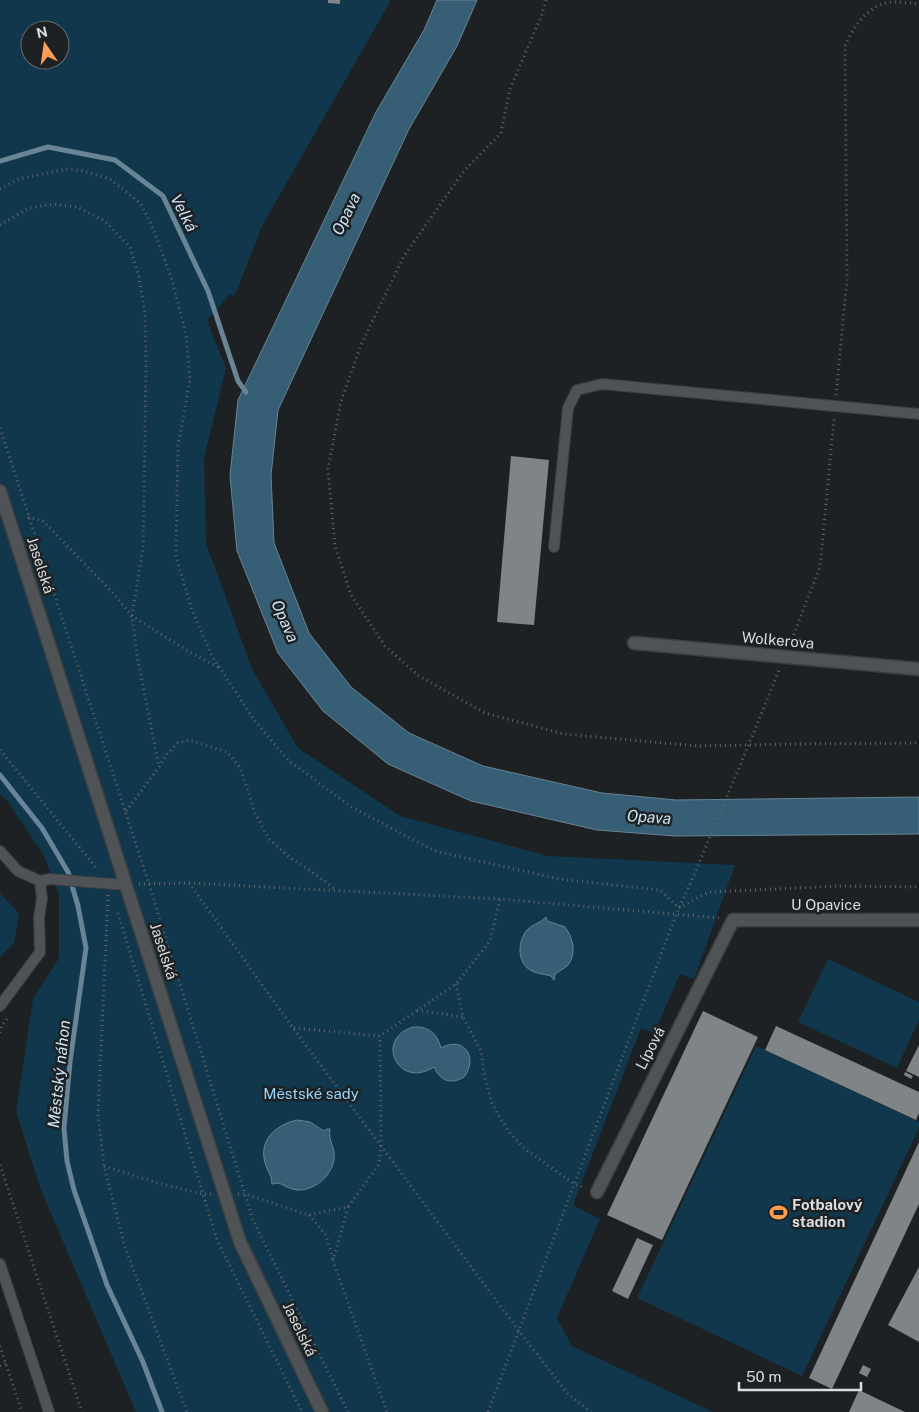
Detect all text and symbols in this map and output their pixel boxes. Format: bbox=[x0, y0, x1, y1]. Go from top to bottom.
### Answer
north arrow bbox=[20, 20, 70, 70]
text: N bbox=[35, 23, 49, 41]
water label: Opava bbox=[328, 190, 364, 238]
water label: Velká bbox=[166, 191, 202, 235]
street label: Jaselská bbox=[24, 535, 58, 595]
water label: Opava bbox=[267, 597, 303, 645]
street label: Wolkerova bbox=[741, 628, 815, 652]
water label: Opava bbox=[626, 806, 672, 828]
street label: U Opavice bbox=[791, 896, 861, 913]
street label: Jaselská bbox=[147, 921, 181, 981]
water label: Městský náhon bbox=[44, 1019, 74, 1129]
street label: Lípová bbox=[632, 1024, 668, 1072]
park label: Městské sady bbox=[263, 1085, 359, 1102]
place label: Fotbalový stadion bbox=[792, 1196, 863, 1230]
sports icon: Fotbalový stadion bbox=[768, 1203, 788, 1223]
street label: Jaselská bbox=[280, 1299, 320, 1359]
scale bar bbox=[739, 1360, 862, 1392]
text: 50 m bbox=[746, 1368, 781, 1385]

